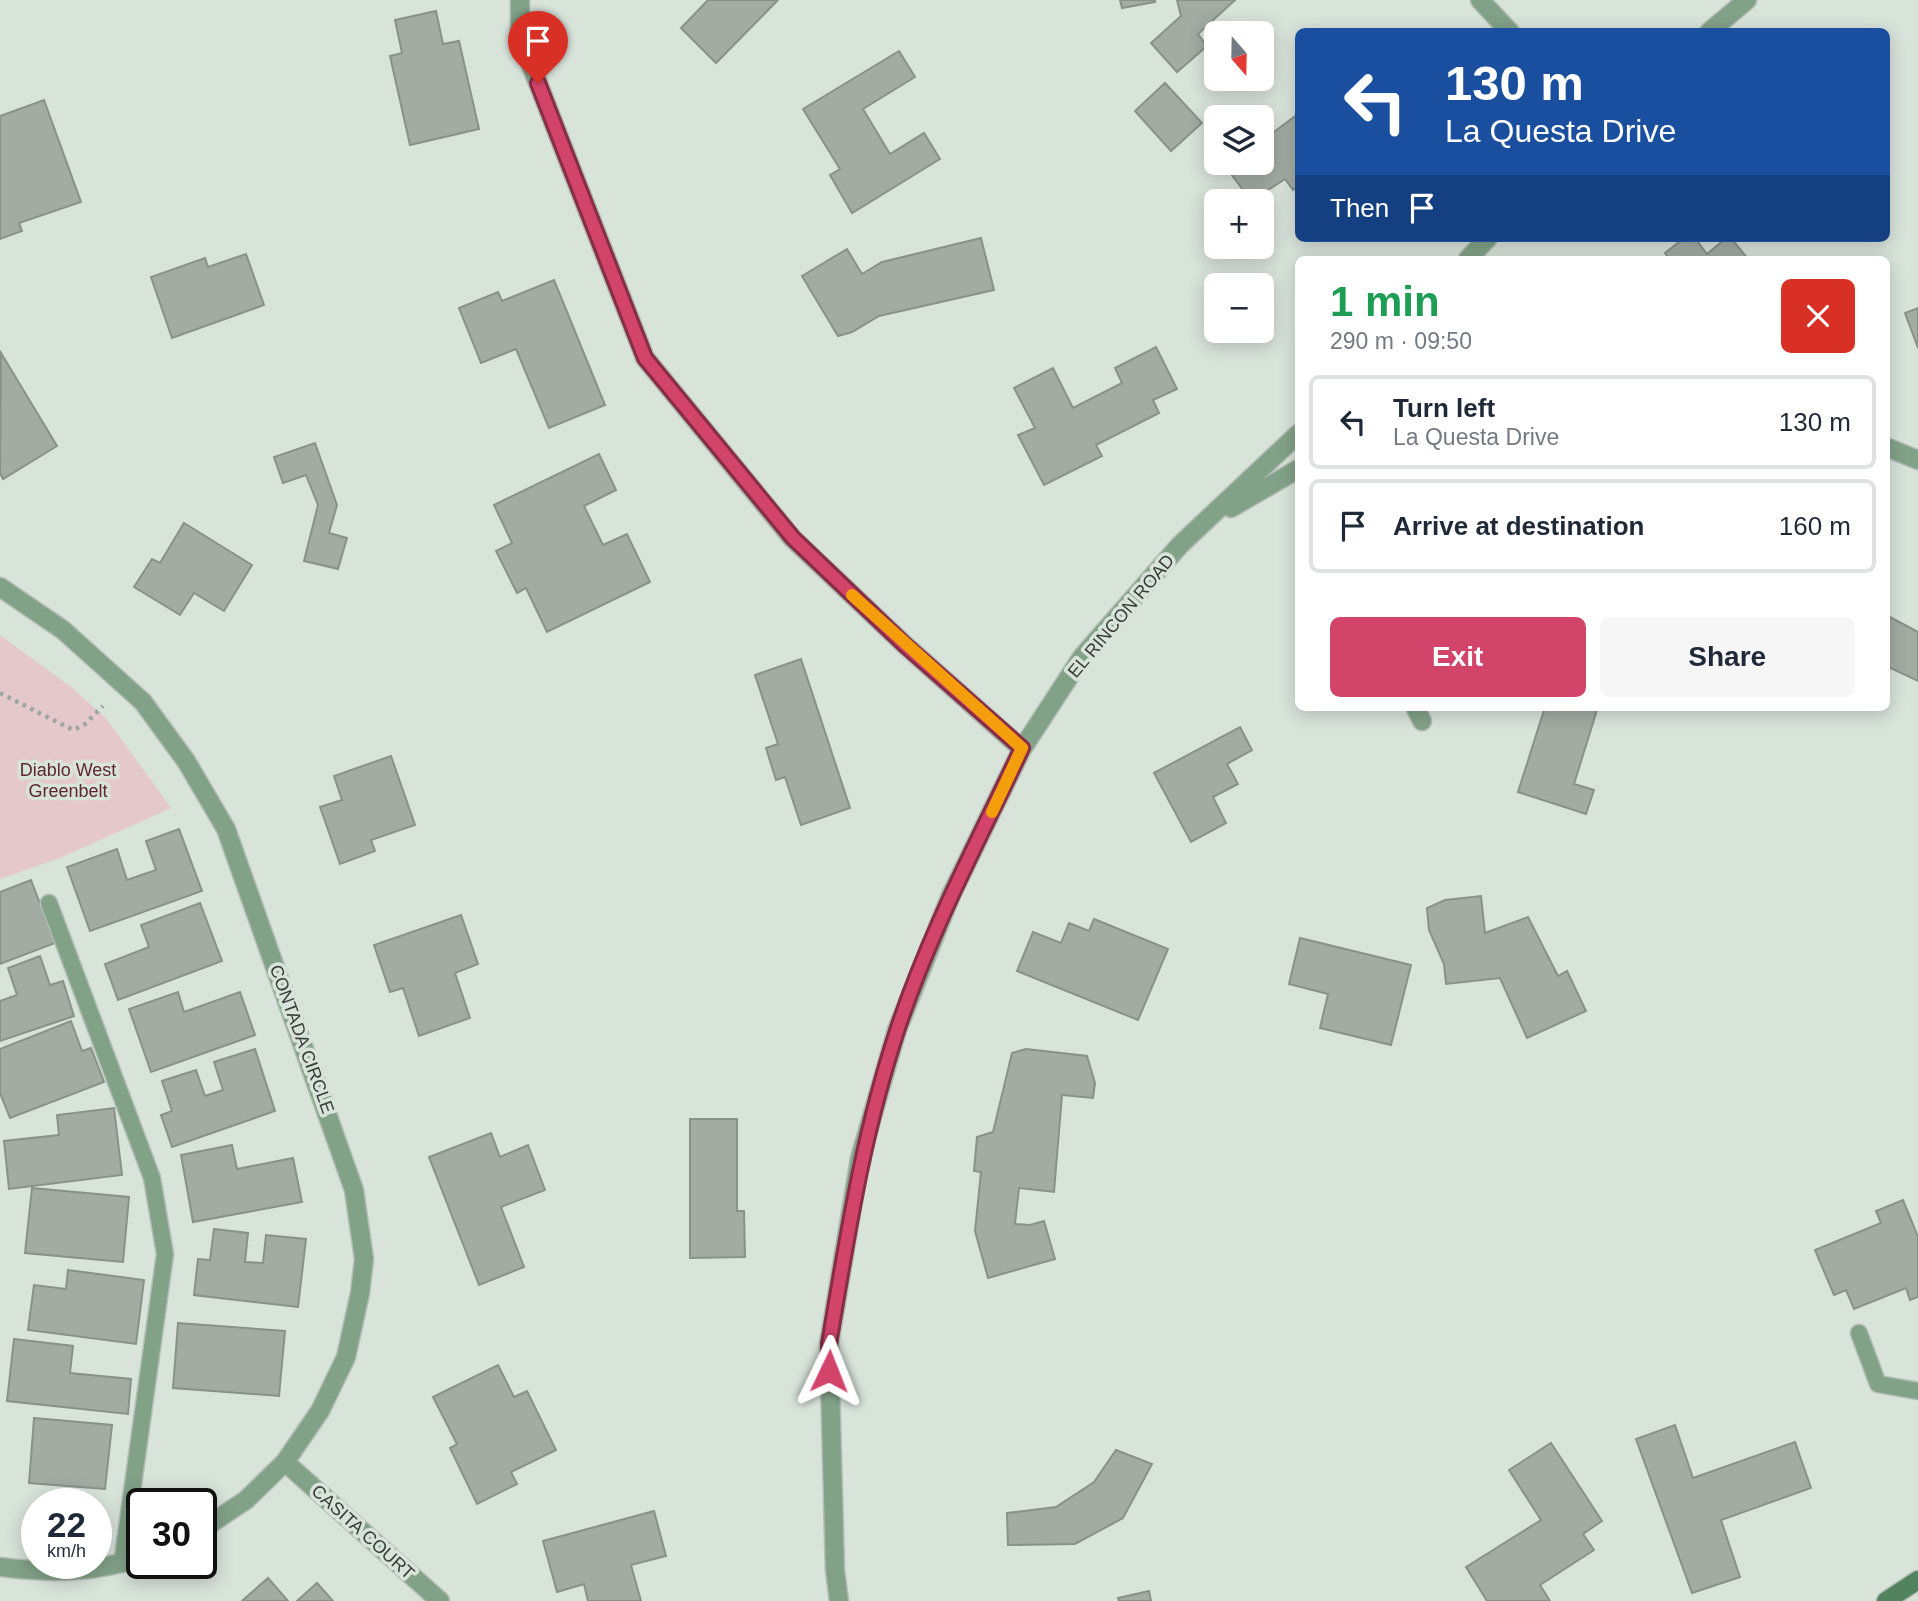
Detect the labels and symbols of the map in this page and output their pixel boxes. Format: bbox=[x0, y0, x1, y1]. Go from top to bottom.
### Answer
pin bbox=[508, 11, 568, 83]
north arrow bbox=[1204, 21, 1274, 91]
street label: EL RINCON ROAD bbox=[1064, 550, 1178, 682]
park label: Diablo West Greenbelt bbox=[20, 760, 116, 801]
street label: CONTADA CIRCLE bbox=[266, 962, 338, 1116]
position arrow bbox=[792, 1334, 866, 1408]
street label: CASITA COURT bbox=[307, 1481, 419, 1583]
speed limit sign: 30 bbox=[126, 1488, 217, 1579]

